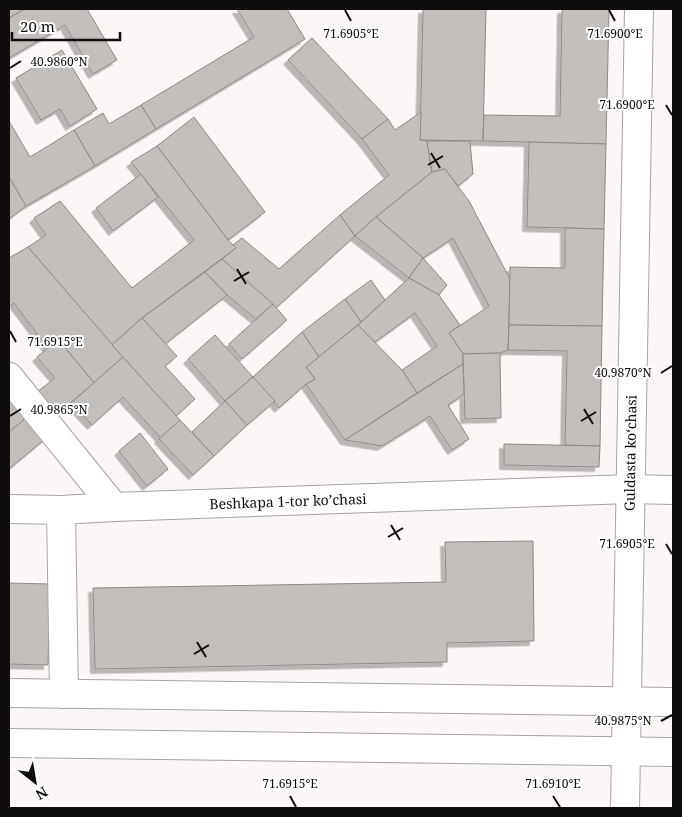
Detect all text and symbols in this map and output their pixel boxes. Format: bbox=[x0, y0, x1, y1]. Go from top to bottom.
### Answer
scale bar bbox=[12, 10, 120, 42]
text: 20 m bbox=[20, 16, 55, 36]
text: 71.6905°E bbox=[323, 25, 379, 42]
text: 71.6900°E bbox=[587, 25, 643, 42]
text: 40.9860°N bbox=[30, 53, 88, 70]
text: 71.6900°E bbox=[599, 96, 655, 113]
text: 71.6915°E bbox=[27, 333, 83, 350]
text: 40.9870°N bbox=[594, 364, 652, 381]
street label: Guldasta koʻchasi bbox=[619, 394, 641, 511]
text: 40.9865°N bbox=[30, 401, 88, 418]
street label: Beshkapa 1-tor koʼchasi bbox=[209, 489, 367, 513]
text: 71.6905°E bbox=[599, 535, 655, 552]
text: 40.9875°N bbox=[594, 712, 652, 729]
north arrow bbox=[10, 757, 60, 807]
text: 71.6915°E bbox=[262, 775, 318, 792]
text: 71.6910°E bbox=[525, 775, 581, 792]
text: N bbox=[32, 783, 52, 805]

